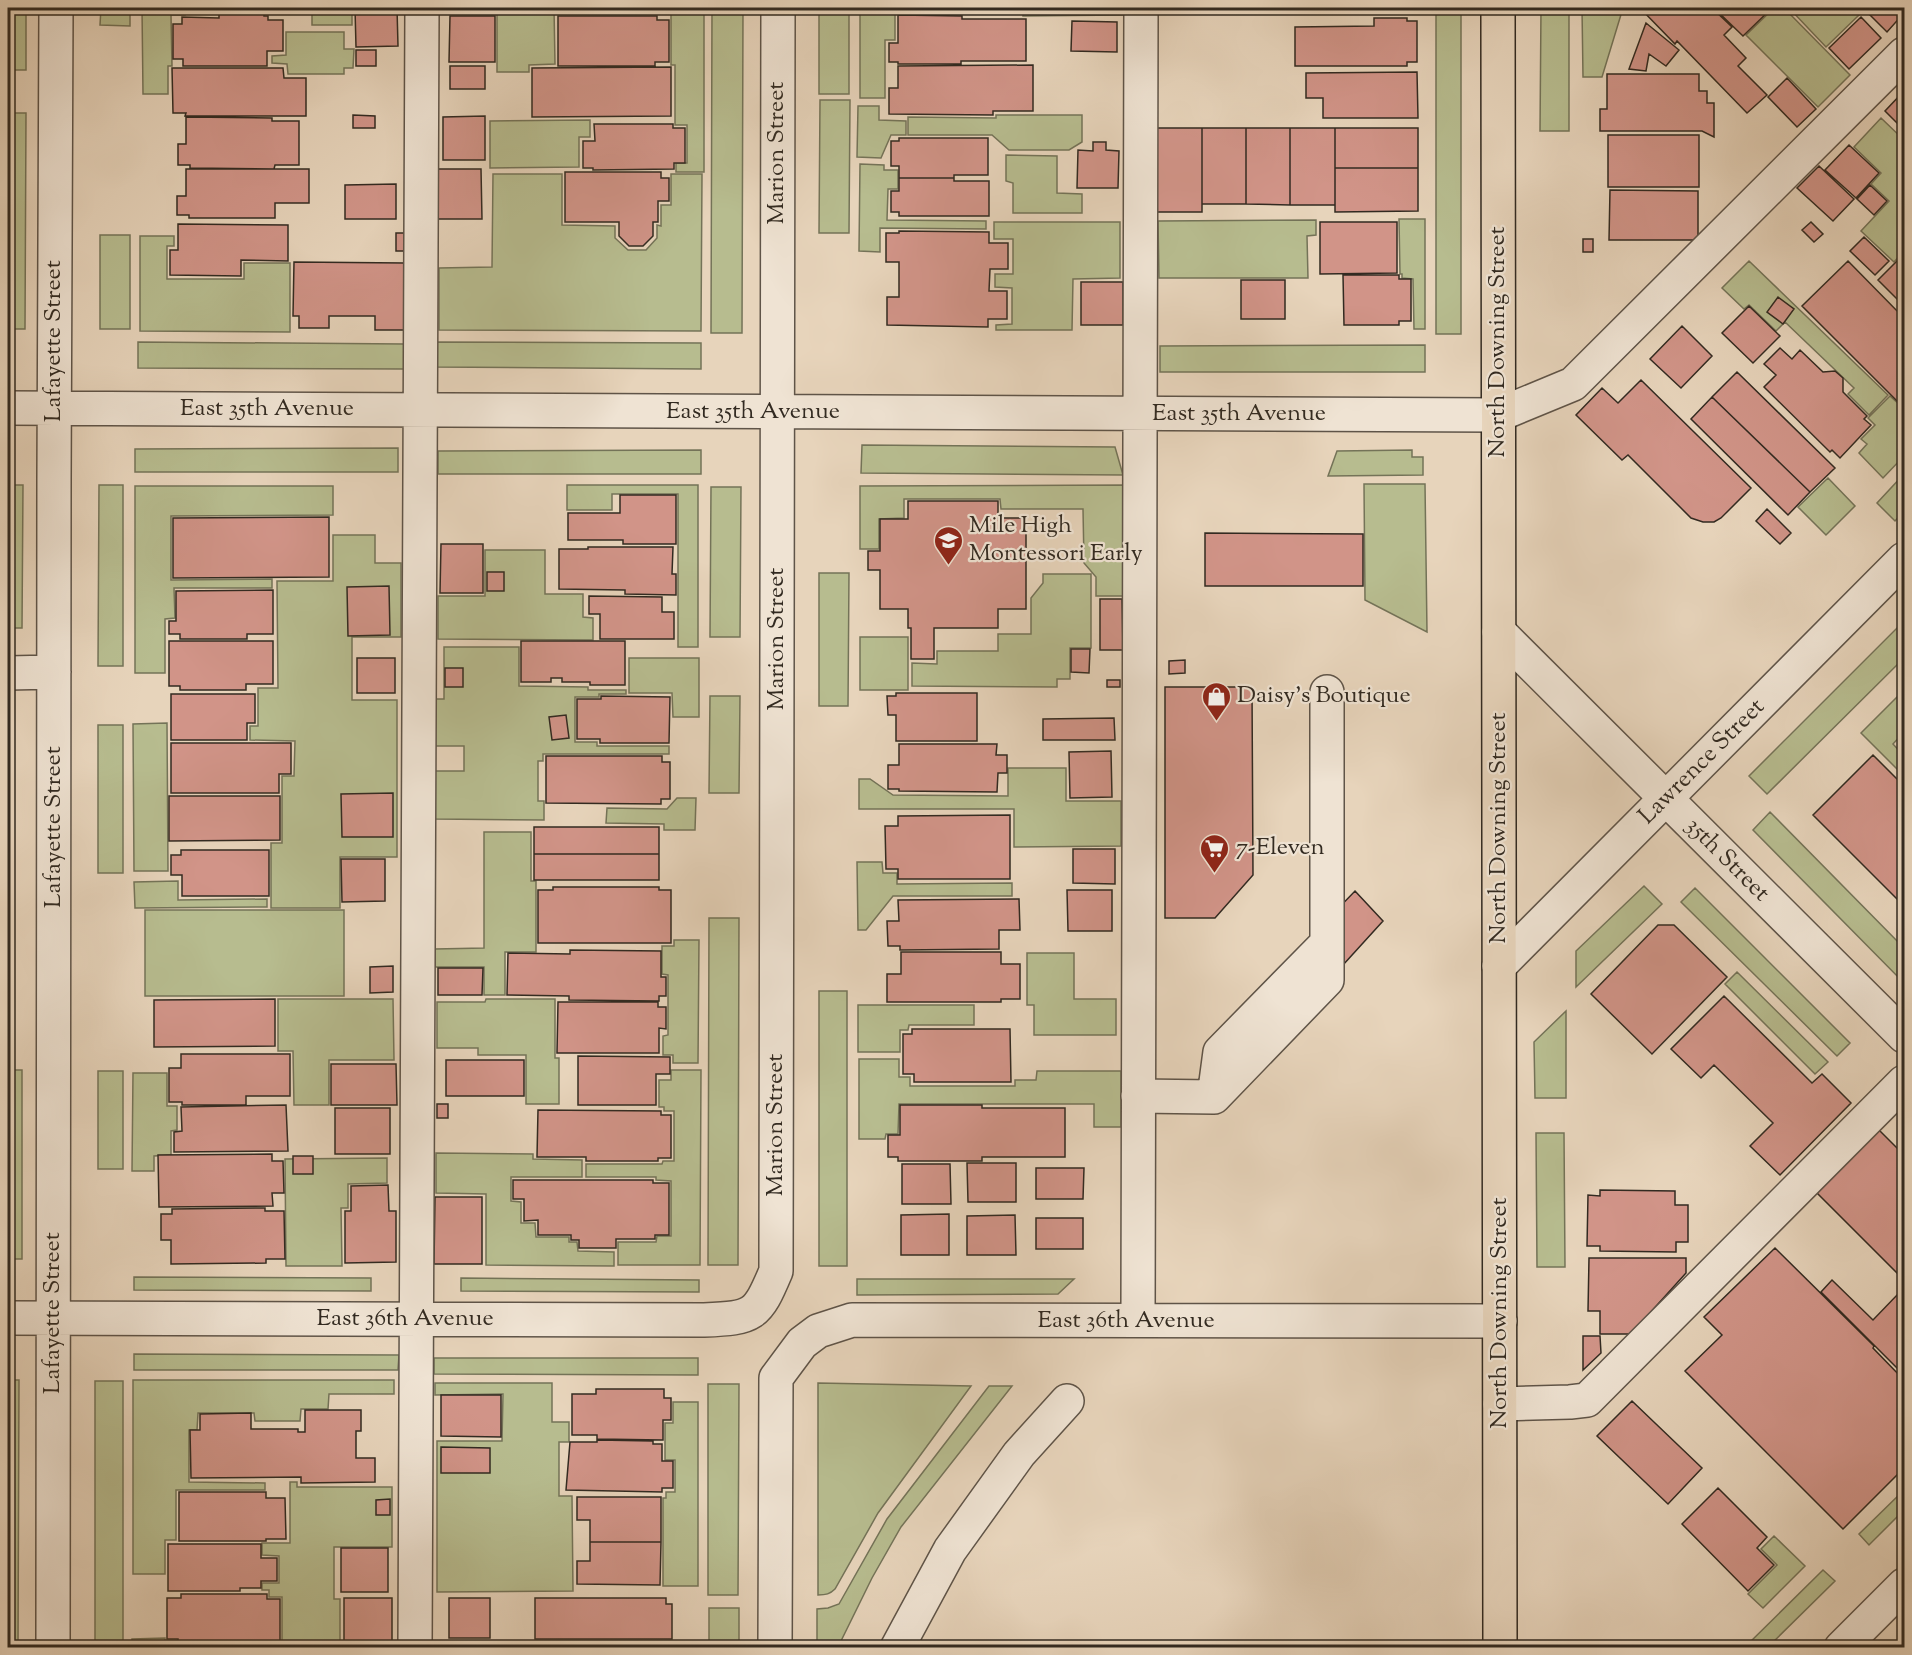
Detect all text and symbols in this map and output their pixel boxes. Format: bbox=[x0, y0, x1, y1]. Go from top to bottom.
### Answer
street label: Marion Street bbox=[760, 82, 794, 224]
street label: North Downing Street bbox=[1481, 226, 1515, 458]
street label: Lafayette Street bbox=[37, 260, 71, 422]
street label: East 35th Avenue bbox=[180, 392, 354, 426]
street label: East 35th Avenue bbox=[666, 395, 840, 429]
street label: East 35th Avenue bbox=[1152, 397, 1326, 431]
place label: Mile High Montessori Early bbox=[969, 509, 1143, 571]
school or university icon: Mile High Montessori Early bbox=[932, 524, 964, 566]
street label: Marion Street bbox=[760, 568, 794, 710]
place label: Daisy's Boutique bbox=[1237, 679, 1411, 713]
shop icon: Daisy's Boutique bbox=[1200, 680, 1232, 722]
street label: Lawrence Street bbox=[1631, 691, 1773, 833]
street label: North Downing Street bbox=[1482, 712, 1516, 944]
street label: Lafayette Street bbox=[37, 746, 71, 908]
street label: 35th Street bbox=[1677, 810, 1777, 910]
place label: 7-Eleven bbox=[1236, 831, 1325, 865]
supermarket icon: 7-Eleven bbox=[1199, 832, 1231, 874]
street label: Marion Street bbox=[759, 1054, 793, 1196]
street label: North Downing Street bbox=[1483, 1197, 1517, 1429]
street label: Lafayette Street bbox=[36, 1232, 70, 1394]
street label: East 36th Avenue bbox=[316, 1302, 494, 1336]
street label: East 36th Avenue bbox=[1037, 1304, 1215, 1338]

